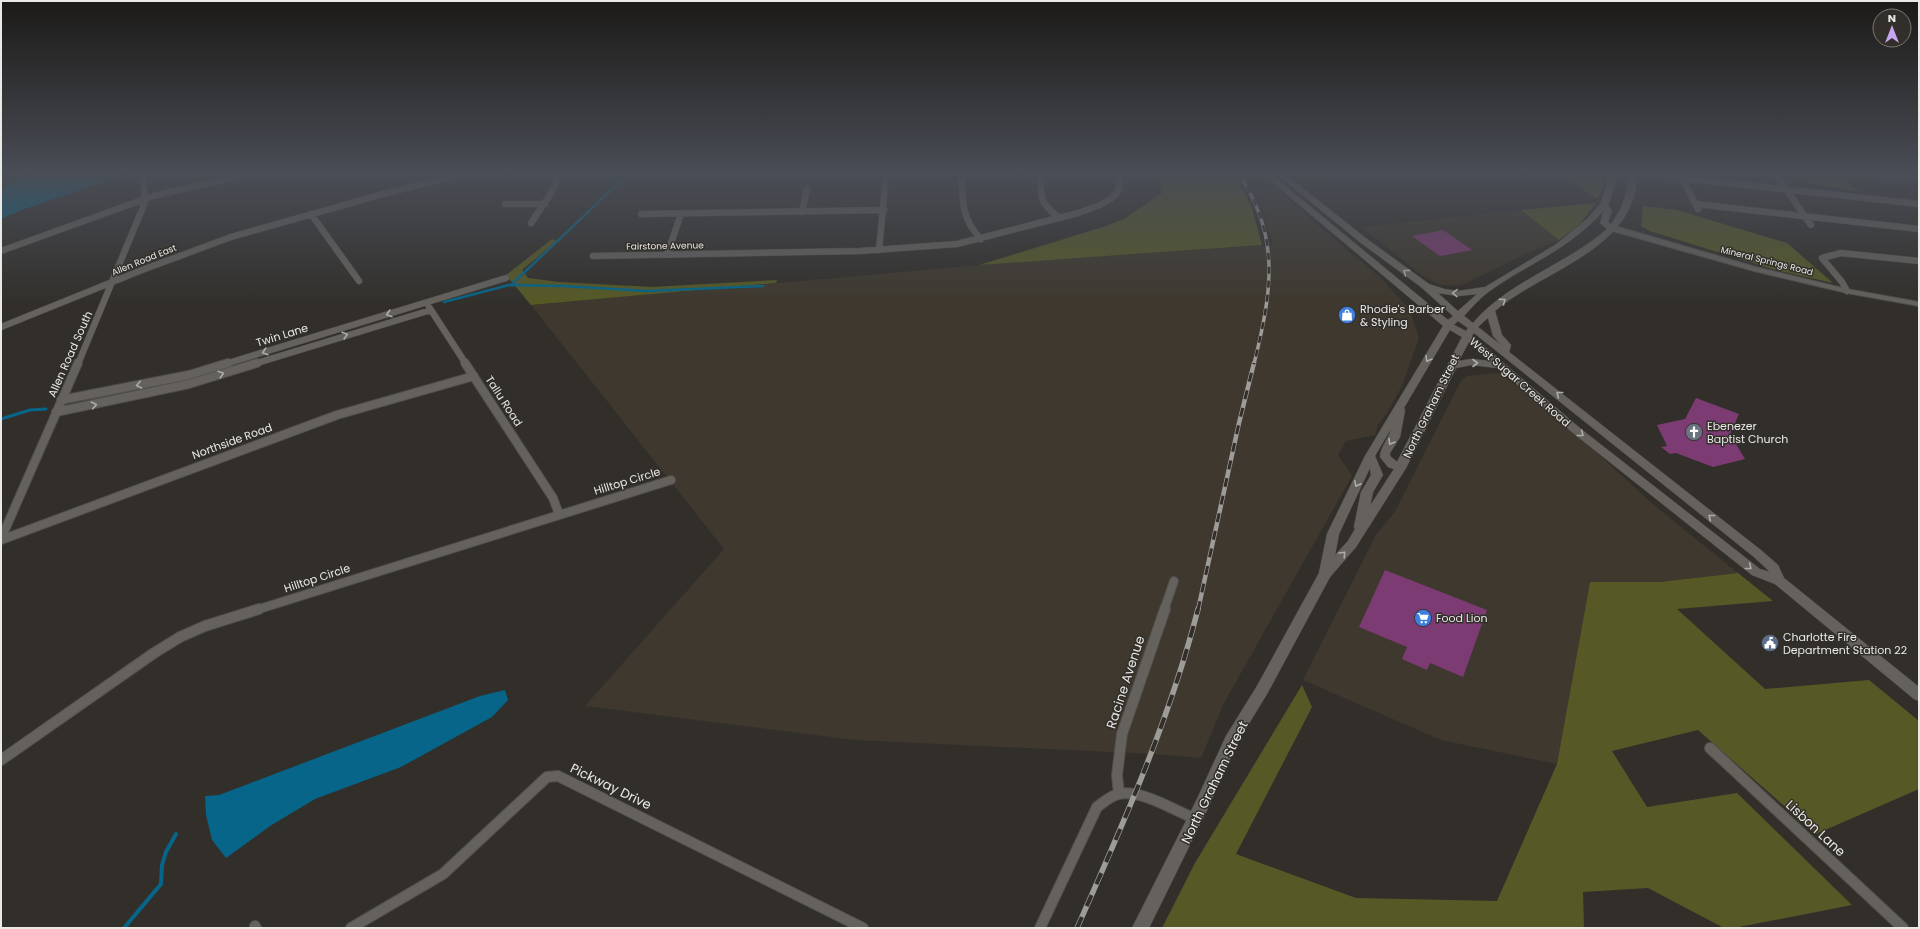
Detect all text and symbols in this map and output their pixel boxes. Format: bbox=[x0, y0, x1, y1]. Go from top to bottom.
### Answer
north arrow bbox=[1872, 8, 1912, 48]
text: N bbox=[1888, 10, 1896, 26]
street label: Fairstone Avenue bbox=[626, 239, 704, 253]
street label: Allen Road East bbox=[110, 242, 178, 278]
street label: Mineral Springs Road bbox=[1720, 244, 1814, 278]
one-way arrow bbox=[1404, 270, 1411, 277]
one-way arrow bbox=[1452, 289, 1458, 297]
one-way arrow bbox=[1499, 299, 1506, 306]
place label: Rhodie's Barber & Styling bbox=[1360, 301, 1445, 330]
shop icon: Rhodie's Barber & Styling bbox=[1337, 305, 1357, 325]
street label: Allen Road South bbox=[44, 308, 96, 400]
one-way arrow bbox=[386, 309, 393, 318]
street label: Twin Lane bbox=[254, 319, 310, 351]
one-way arrow bbox=[341, 331, 348, 340]
street label: West Sugar Creek Road bbox=[1466, 334, 1574, 430]
one-way arrow bbox=[261, 347, 268, 356]
street label: North Graham Street bbox=[1399, 351, 1463, 461]
one-way arrow bbox=[1425, 355, 1433, 362]
one-way arrow bbox=[1473, 359, 1479, 367]
one-way arrow bbox=[217, 370, 224, 379]
street label: Tallu Road bbox=[482, 373, 526, 429]
one-way arrow bbox=[136, 381, 142, 389]
one-way arrow bbox=[1556, 392, 1563, 399]
one-way arrow bbox=[91, 401, 98, 409]
place label: Ebenezer Baptist Church bbox=[1707, 418, 1788, 447]
street label: Northside Road bbox=[190, 419, 274, 463]
church icon: Ebenezer Baptist Church bbox=[1684, 422, 1704, 442]
one-way arrow bbox=[1577, 430, 1584, 437]
one-way arrow bbox=[1389, 438, 1396, 445]
street label: Hilltop Circle bbox=[592, 463, 662, 499]
one-way arrow bbox=[1354, 479, 1362, 487]
one-way arrow bbox=[1708, 514, 1715, 521]
one-way arrow bbox=[1338, 552, 1345, 559]
street label: Hilltop Circle bbox=[282, 560, 352, 596]
one-way arrow bbox=[1745, 562, 1752, 569]
supermarket icon: Food Lion bbox=[1413, 608, 1433, 628]
place label: Food Lion bbox=[1436, 610, 1488, 626]
place label: Charlotte Fire Department Station 22 bbox=[1783, 629, 1907, 658]
street label: Racine Avenue bbox=[1102, 633, 1149, 731]
public building icon: Charlotte Fire Department Station 22 bbox=[1760, 633, 1780, 653]
street label: North Graham Street bbox=[1176, 717, 1253, 847]
street label: Pickway Drive bbox=[567, 759, 655, 814]
street label: Lisbon Lane bbox=[1782, 796, 1850, 861]

